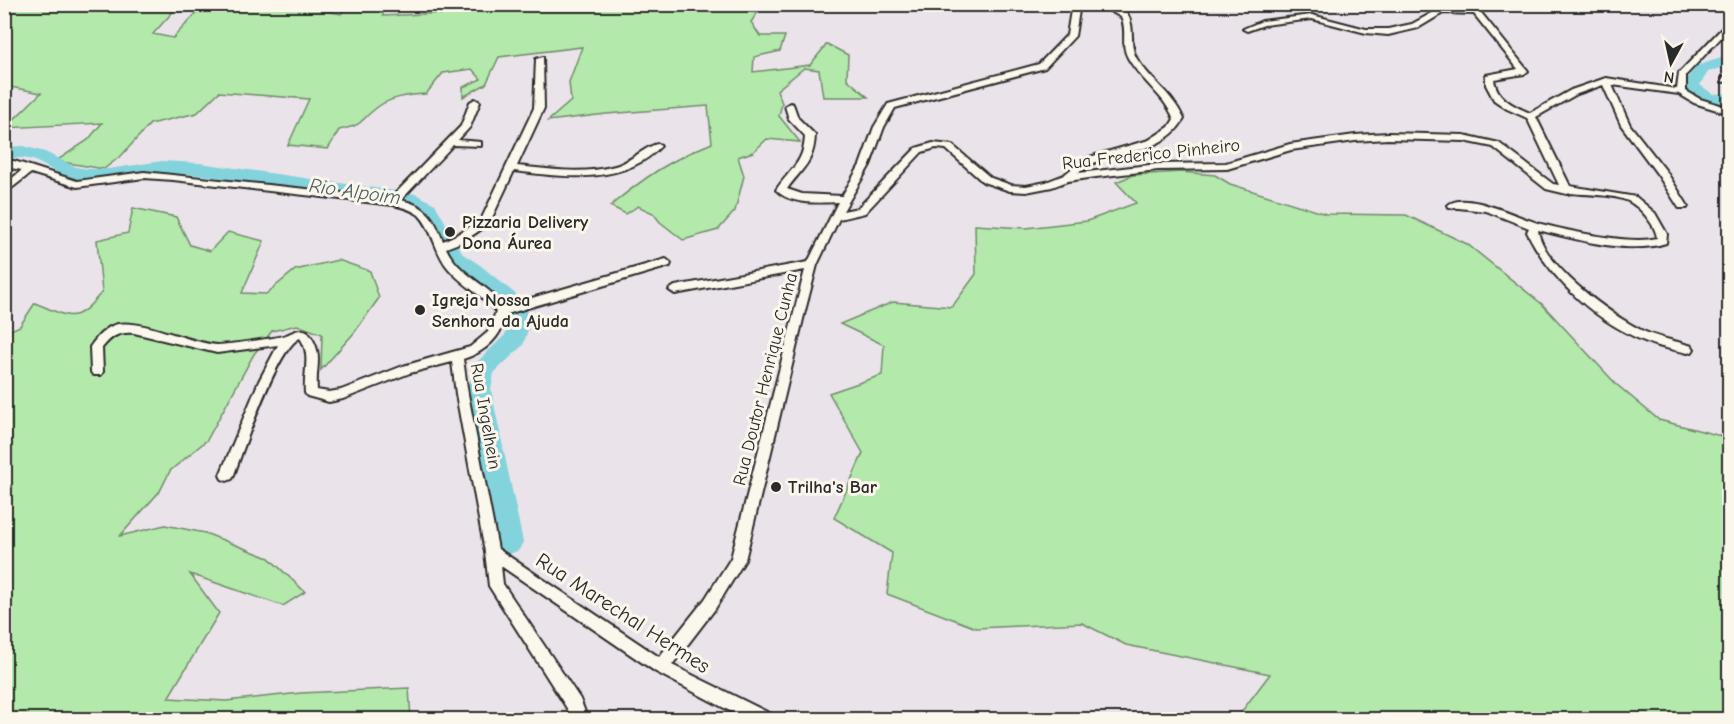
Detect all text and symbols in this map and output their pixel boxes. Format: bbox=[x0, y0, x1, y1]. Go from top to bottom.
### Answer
north arrow bbox=[1641, 33, 1701, 93]
text: N bbox=[1663, 67, 1675, 87]
street label: Rua Frederico Pinheiro bbox=[1061, 135, 1241, 174]
water label: Rio Alpoim bbox=[308, 174, 402, 209]
place label: Pizzaria Delivery Dona Áurea bbox=[462, 212, 589, 254]
marker: Pizzaria Delivery Dona Áurea bbox=[443, 225, 457, 239]
street label: Rua Doutor Henrique Cunha bbox=[729, 271, 802, 488]
place label: Igreja Nossa Senhora da Ajuda bbox=[432, 290, 569, 332]
marker: Igreja Nossa Senhora da Ajuda bbox=[413, 303, 427, 317]
street label: Rua Ingelhein bbox=[466, 361, 505, 471]
place label: Trilha's Bar bbox=[788, 477, 878, 498]
marker: Trilha's Bar bbox=[769, 480, 783, 494]
street label: Rua Marechal Hermes bbox=[532, 548, 714, 678]

